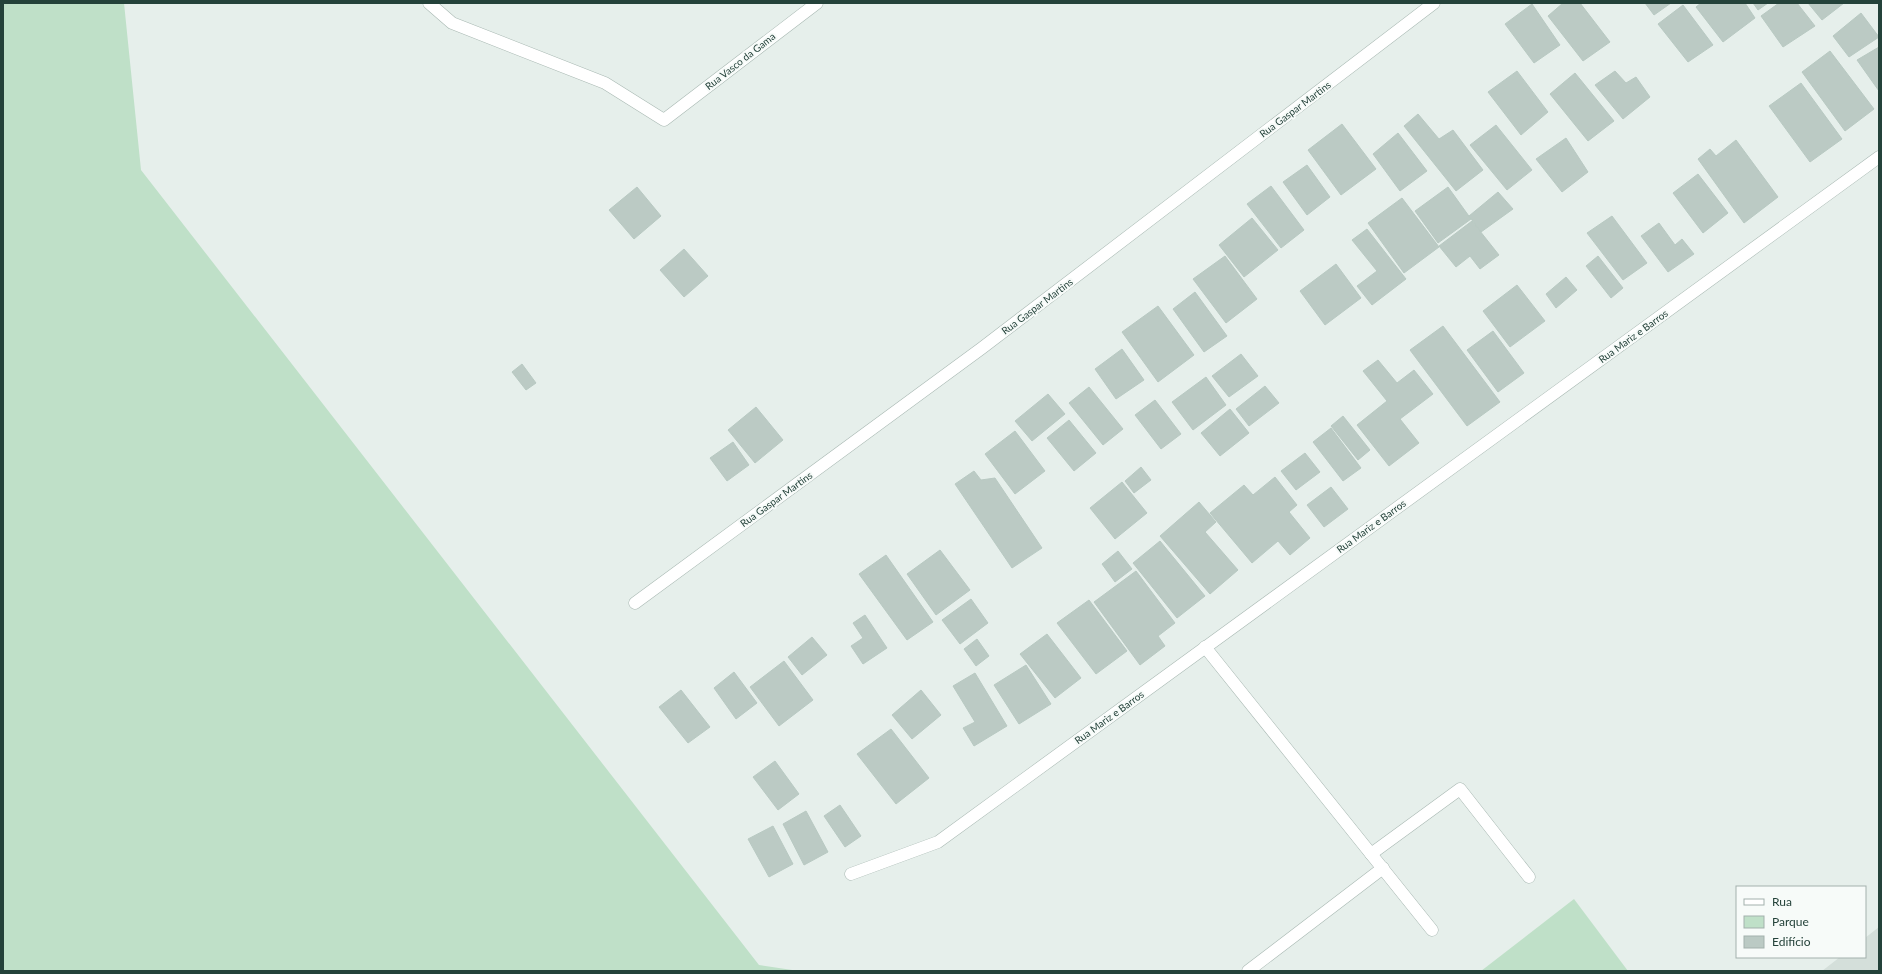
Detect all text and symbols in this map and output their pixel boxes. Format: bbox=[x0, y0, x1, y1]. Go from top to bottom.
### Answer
street label: Rua Vasco da Gama bbox=[703, 30, 777, 92]
street label: Rua Gaspar Martins bbox=[1257, 78, 1333, 140]
street label: Rua Gaspar Martins bbox=[999, 275, 1075, 337]
street label: Rua Mariz e Barros bbox=[1596, 307, 1670, 365]
street label: Rua Gaspar Martins bbox=[738, 469, 814, 529]
street label: Rua Mariz e Barros bbox=[1334, 497, 1408, 555]
street label: Rua Mariz e Barros bbox=[1072, 688, 1146, 746]
legend bbox=[1736, 886, 1866, 958]
text: Rua bbox=[1772, 894, 1792, 909]
text: Parque bbox=[1772, 914, 1809, 929]
text: Edifício bbox=[1772, 934, 1811, 949]

